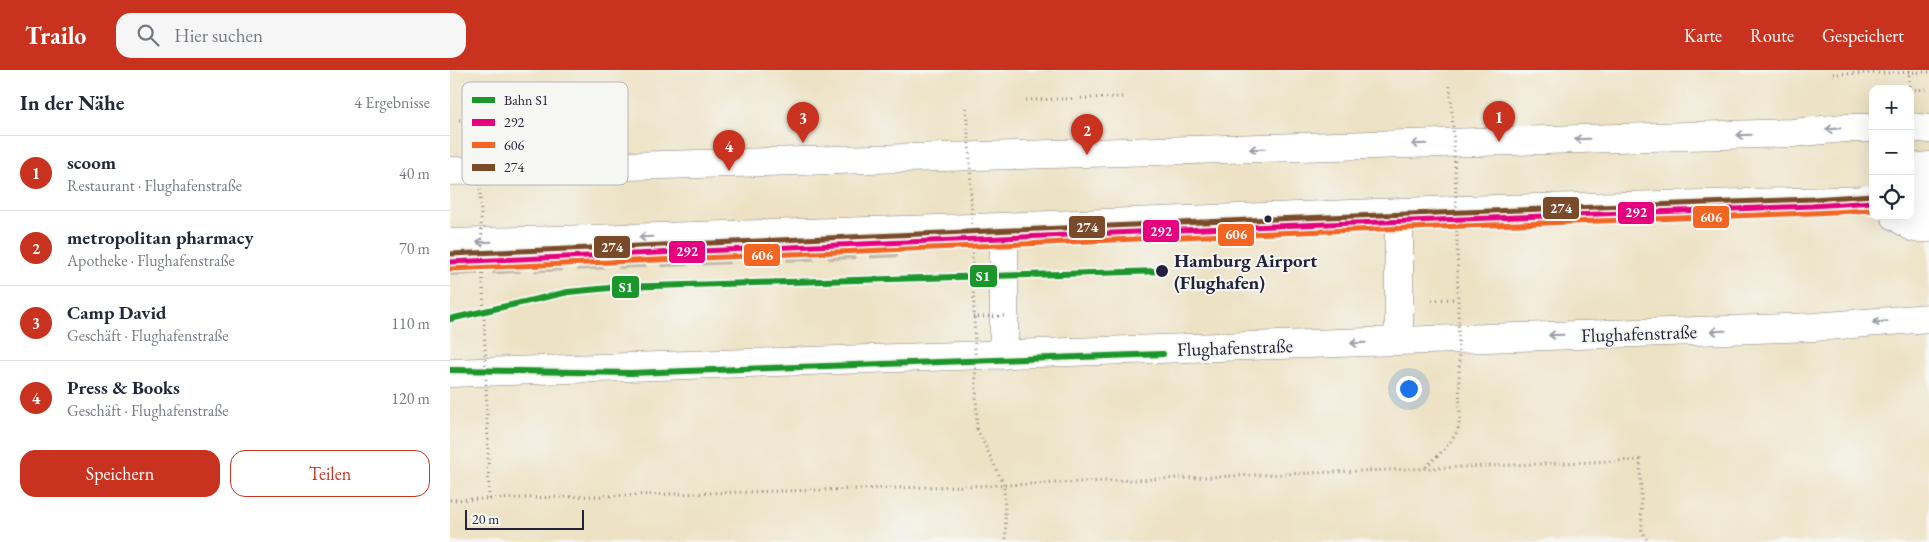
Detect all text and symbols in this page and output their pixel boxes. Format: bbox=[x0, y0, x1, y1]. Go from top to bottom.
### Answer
search box bbox=[116, 13, 466, 58]
text: Trailo bbox=[25, 20, 86, 51]
icon: search bbox=[134, 21, 162, 49]
text: Hier suchen bbox=[174, 23, 263, 48]
text: Karte bbox=[1684, 24, 1722, 47]
text: Route bbox=[1750, 24, 1794, 47]
text: Gespeichert bbox=[1822, 24, 1904, 47]
legend bbox=[462, 82, 628, 185]
map controls bbox=[1869, 85, 1914, 220]
button: + bbox=[1869, 85, 1914, 130]
text: In der Nähe bbox=[20, 89, 125, 116]
text: Bahn S1 bbox=[504, 91, 548, 109]
text: 4 Ergebnisse bbox=[354, 92, 430, 113]
pin: 1 bbox=[1483, 101, 1515, 142]
pin: 3 bbox=[787, 102, 819, 143]
text: 292 bbox=[504, 113, 524, 131]
pin: 2 bbox=[1071, 114, 1103, 155]
one-way arrow bbox=[1825, 125, 1841, 134]
pin: 4 bbox=[713, 130, 745, 171]
one-way arrow bbox=[1736, 130, 1752, 139]
button: − bbox=[1869, 130, 1914, 175]
one-way arrow bbox=[1574, 134, 1590, 144]
text: 606 bbox=[504, 136, 524, 154]
one-way arrow bbox=[1412, 139, 1428, 148]
one-way arrow bbox=[1249, 144, 1266, 154]
text: scoom bbox=[67, 150, 116, 175]
text: 274 bbox=[504, 158, 524, 176]
text: 1 bbox=[32, 163, 40, 184]
text: 40 m bbox=[399, 163, 430, 184]
text: Restaurant · Flughafenstraße bbox=[67, 175, 242, 196]
button: locate bbox=[1869, 175, 1914, 220]
line badge: 274 bbox=[1542, 196, 1580, 220]
text: 274 bbox=[1550, 199, 1573, 217]
line badge: 292 bbox=[1617, 201, 1655, 225]
text: 292 bbox=[1625, 203, 1648, 221]
line badge: 606 bbox=[1692, 205, 1730, 229]
text: 606 bbox=[1700, 208, 1723, 226]
unlabelled marker bbox=[1263, 214, 1273, 224]
line badge: 274 bbox=[1068, 215, 1106, 239]
text: 274 bbox=[1076, 218, 1099, 236]
line badge: 292 bbox=[1142, 219, 1180, 243]
text: 292 bbox=[1150, 222, 1173, 240]
line badge: 606 bbox=[1217, 223, 1255, 247]
text: metropolitan pharmacy bbox=[67, 225, 254, 250]
text: 606 bbox=[1225, 225, 1248, 243]
one-way arrow bbox=[639, 232, 655, 242]
line badge: 274 bbox=[593, 235, 631, 259]
one-way arrow bbox=[476, 237, 492, 247]
text: 2 bbox=[32, 238, 40, 259]
text: 70 m bbox=[399, 238, 430, 259]
text: 274 bbox=[601, 238, 624, 256]
line badge: 292 bbox=[668, 240, 706, 264]
text: 292 bbox=[676, 242, 699, 260]
line badge: 606 bbox=[743, 243, 781, 267]
text: 606 bbox=[751, 246, 774, 264]
place label: Hamburg Airport (Flughafen) bbox=[1174, 248, 1317, 295]
text: Apotheke · Flughafenstraße bbox=[67, 250, 235, 271]
marker: Hamburg Airport (Flughafen) bbox=[1154, 263, 1170, 279]
line badge: S1 bbox=[969, 264, 998, 288]
text: S1 bbox=[976, 267, 990, 285]
line badge: S1 bbox=[611, 275, 640, 299]
text: S1 bbox=[619, 278, 633, 296]
text: Camp David bbox=[67, 300, 167, 325]
text: 3 bbox=[32, 313, 40, 334]
text: 110 m bbox=[391, 313, 430, 334]
one-way arrow bbox=[1873, 317, 1889, 326]
street label: Flughafenstraße bbox=[1581, 319, 1697, 348]
text: Geschäft · Flughafenstraße bbox=[67, 325, 229, 346]
one-way arrow bbox=[1710, 326, 1726, 335]
one-way arrow bbox=[1548, 331, 1564, 340]
street label: Flughafenstraße bbox=[1177, 333, 1293, 362]
one-way arrow bbox=[1351, 338, 1367, 347]
text: Press & Books bbox=[67, 375, 180, 400]
your location bbox=[1396, 376, 1422, 402]
text: 4 bbox=[32, 388, 40, 409]
text: 120 m bbox=[391, 388, 430, 409]
text: Geschäft · Flughafenstraße bbox=[67, 400, 229, 421]
button: Speichern bbox=[20, 450, 220, 497]
button: Teilen bbox=[230, 450, 430, 497]
scale bar bbox=[465, 507, 584, 530]
text: 20 m bbox=[472, 510, 499, 528]

